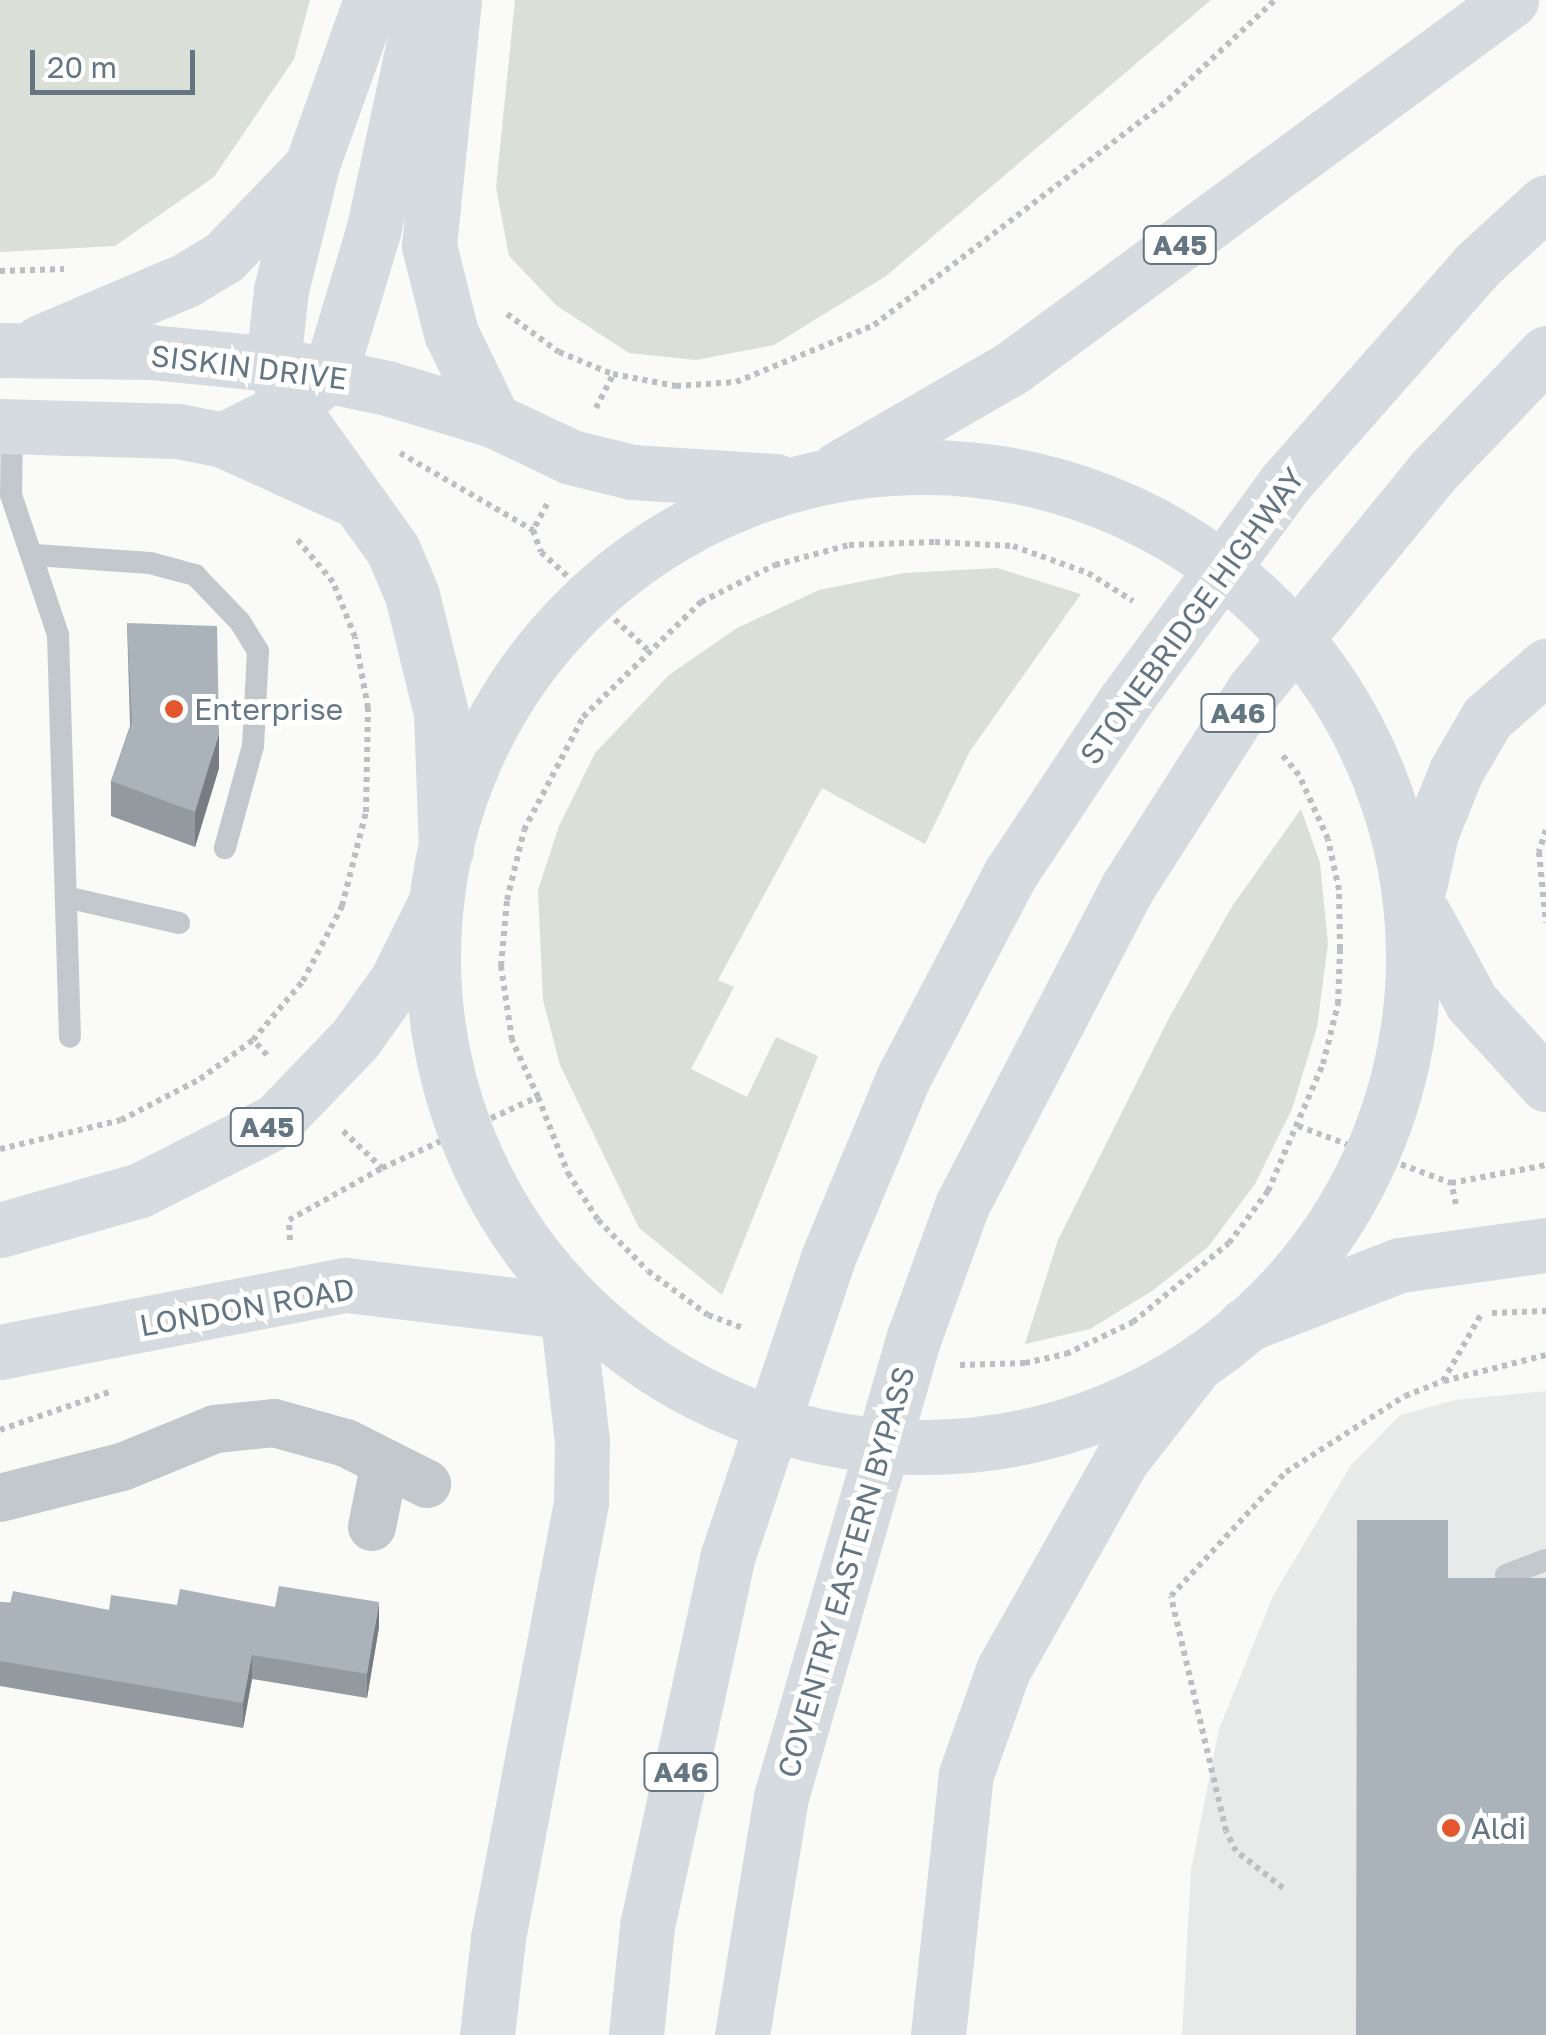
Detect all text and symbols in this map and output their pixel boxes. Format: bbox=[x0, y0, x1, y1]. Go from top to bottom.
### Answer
scale bar bbox=[35, 30, 200, 92]
text: 20 m bbox=[47, 49, 117, 85]
road number: A45 bbox=[1142, 222, 1218, 268]
street label: SISKIN DRIVE bbox=[149, 337, 349, 397]
street label: STONEBRIDGE HIGHWAY bbox=[1072, 461, 1312, 771]
road number: A46 bbox=[1198, 690, 1278, 736]
place label: Enterprise bbox=[194, 691, 343, 727]
marker: Enterprise bbox=[163, 698, 185, 720]
road number: A45 bbox=[230, 1104, 304, 1150]
street label: LONDON ROAD bbox=[137, 1270, 357, 1344]
street label: COVENTRY EASTERN BYPASS bbox=[770, 1362, 922, 1782]
road number: A46 bbox=[641, 1749, 721, 1795]
place label: Aldi bbox=[1471, 1810, 1526, 1846]
marker: Aldi bbox=[1440, 1817, 1462, 1839]

